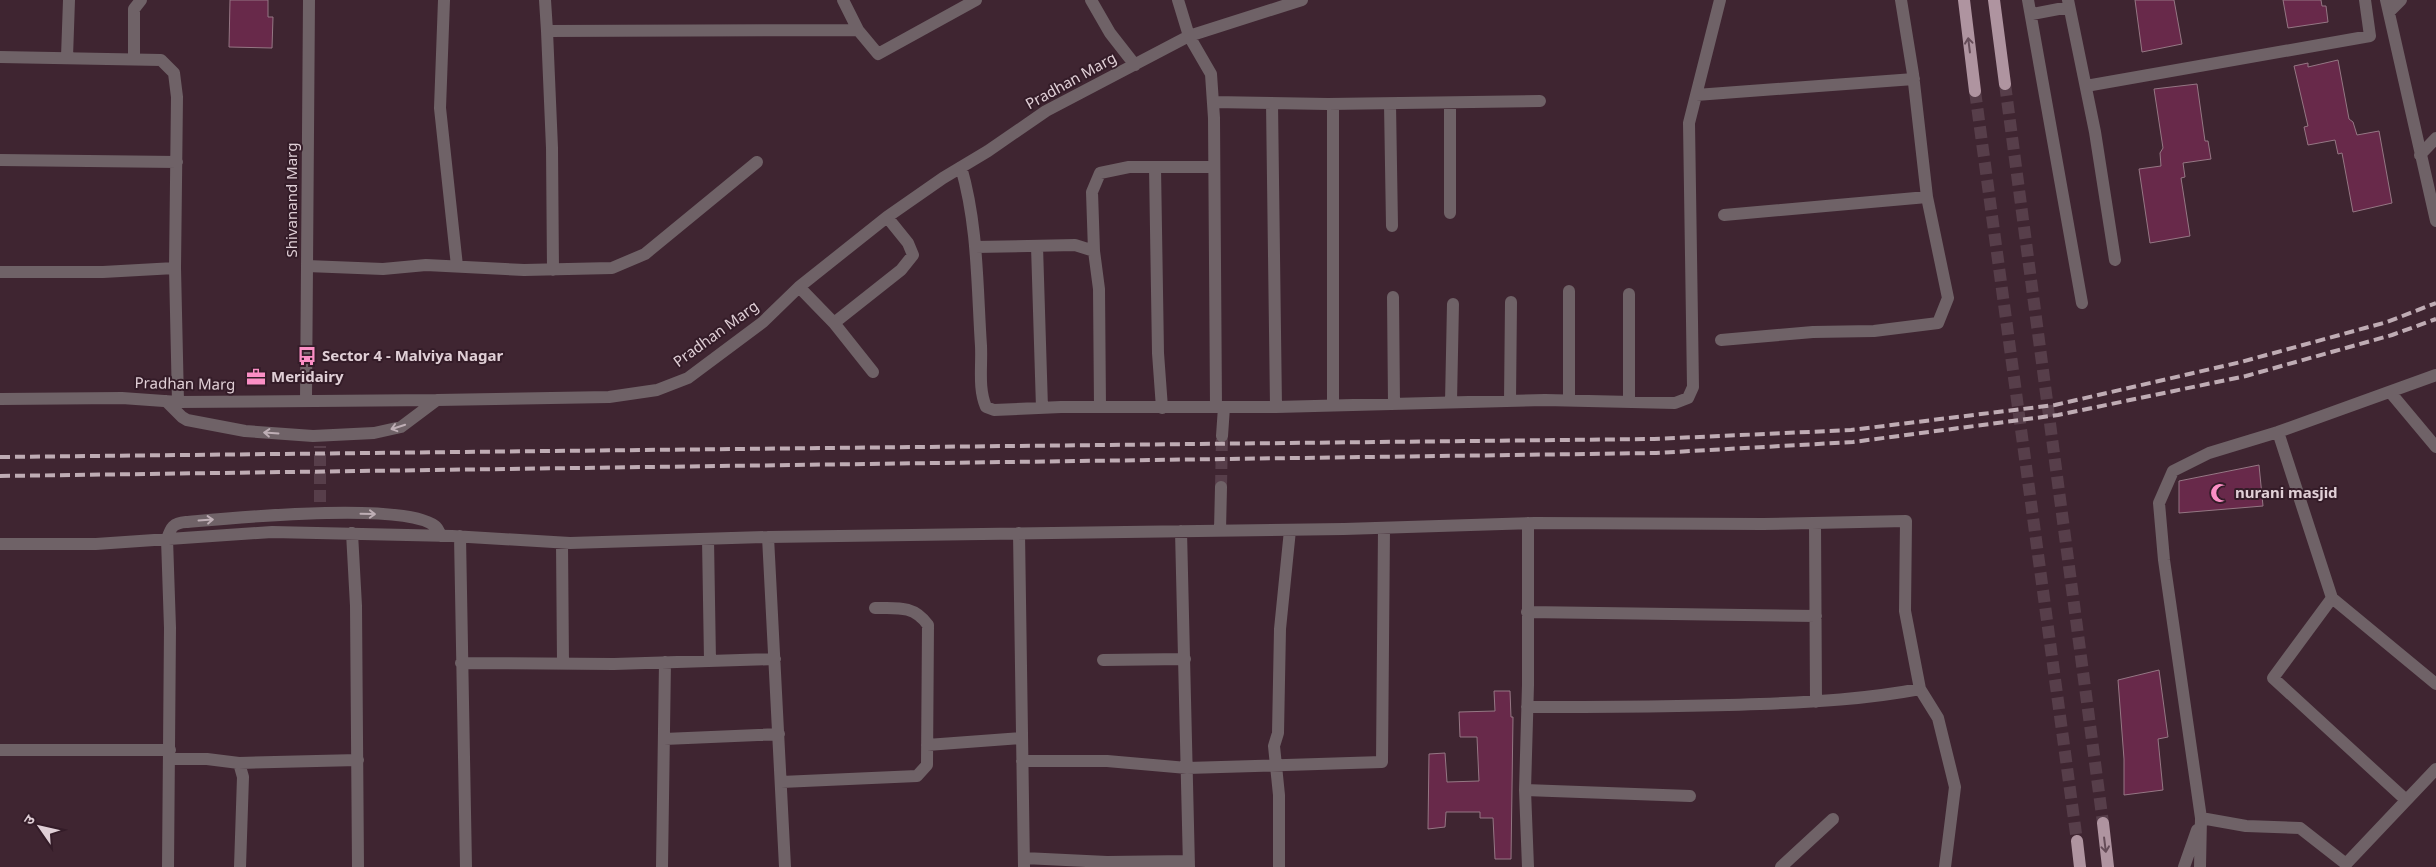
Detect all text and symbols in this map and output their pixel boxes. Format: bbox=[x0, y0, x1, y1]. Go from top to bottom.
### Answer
one-way arrow bbox=[1964, 38, 1974, 54]
street label: Pradhan Marg bbox=[1022, 47, 1119, 113]
street label: Shivanand Marg bbox=[281, 143, 301, 257]
street label: Pradhan Marg bbox=[669, 295, 762, 371]
bus stop icon: Sector 4 - Malviya Nagar bbox=[296, 345, 318, 367]
place label: Sector 4 - Malviya Nagar bbox=[322, 345, 503, 365]
office icon: Meridairy bbox=[245, 366, 267, 388]
place label: Meridairy bbox=[271, 366, 344, 386]
street label: Pradhan Marg bbox=[134, 372, 236, 394]
one-way arrow bbox=[390, 422, 406, 432]
one-way arrow bbox=[263, 429, 279, 438]
mosque icon: nurani masjid bbox=[2209, 482, 2231, 504]
place label: nurani masjid bbox=[2235, 482, 2338, 502]
one-way arrow bbox=[360, 509, 376, 519]
one-way arrow bbox=[197, 516, 213, 525]
north arrow bbox=[15, 802, 65, 852]
text: उ bbox=[19, 810, 39, 828]
one-way arrow bbox=[2100, 837, 2110, 853]

